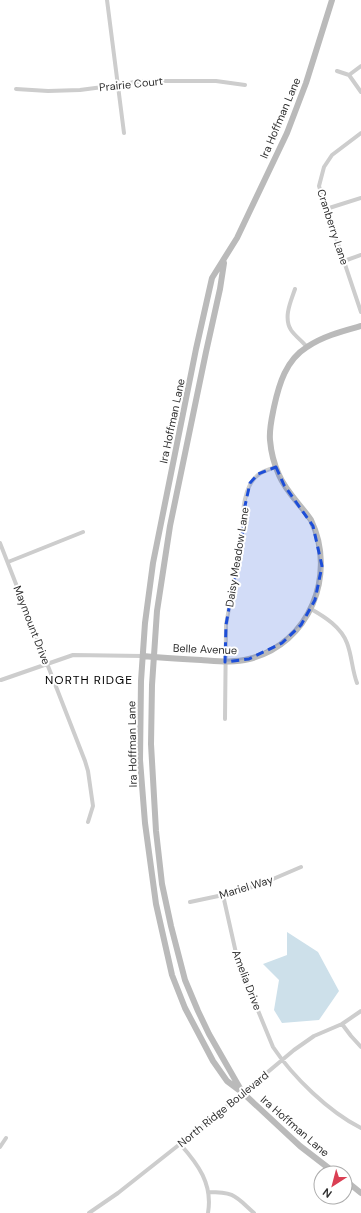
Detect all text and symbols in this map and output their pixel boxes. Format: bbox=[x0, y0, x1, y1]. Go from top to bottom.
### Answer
street label: Prairie Court bbox=[98, 74, 164, 94]
street label: Ira Hoffman Lane bbox=[257, 75, 303, 161]
street label: Cranberry Lane bbox=[314, 187, 352, 267]
street label: Ira Hoffman Lane bbox=[156, 377, 188, 465]
street label: Daisy Meadow Lane bbox=[222, 506, 252, 608]
street label: Maymount Drive bbox=[11, 584, 53, 666]
street label: Belle Avenue bbox=[173, 641, 237, 657]
district label: NORTH RIDGE bbox=[45, 672, 133, 688]
street label: Ira Hoffman Lane bbox=[124, 701, 140, 787]
street label: Mariel Way bbox=[217, 872, 275, 902]
street label: Amelia Drive bbox=[229, 948, 265, 1012]
street label: North Ridge Boulevard bbox=[175, 1068, 271, 1150]
street label: Ira Hoffman Lane bbox=[258, 1092, 332, 1160]
north arrow bbox=[313, 1165, 353, 1205]
text: N bbox=[320, 1185, 334, 1201]

